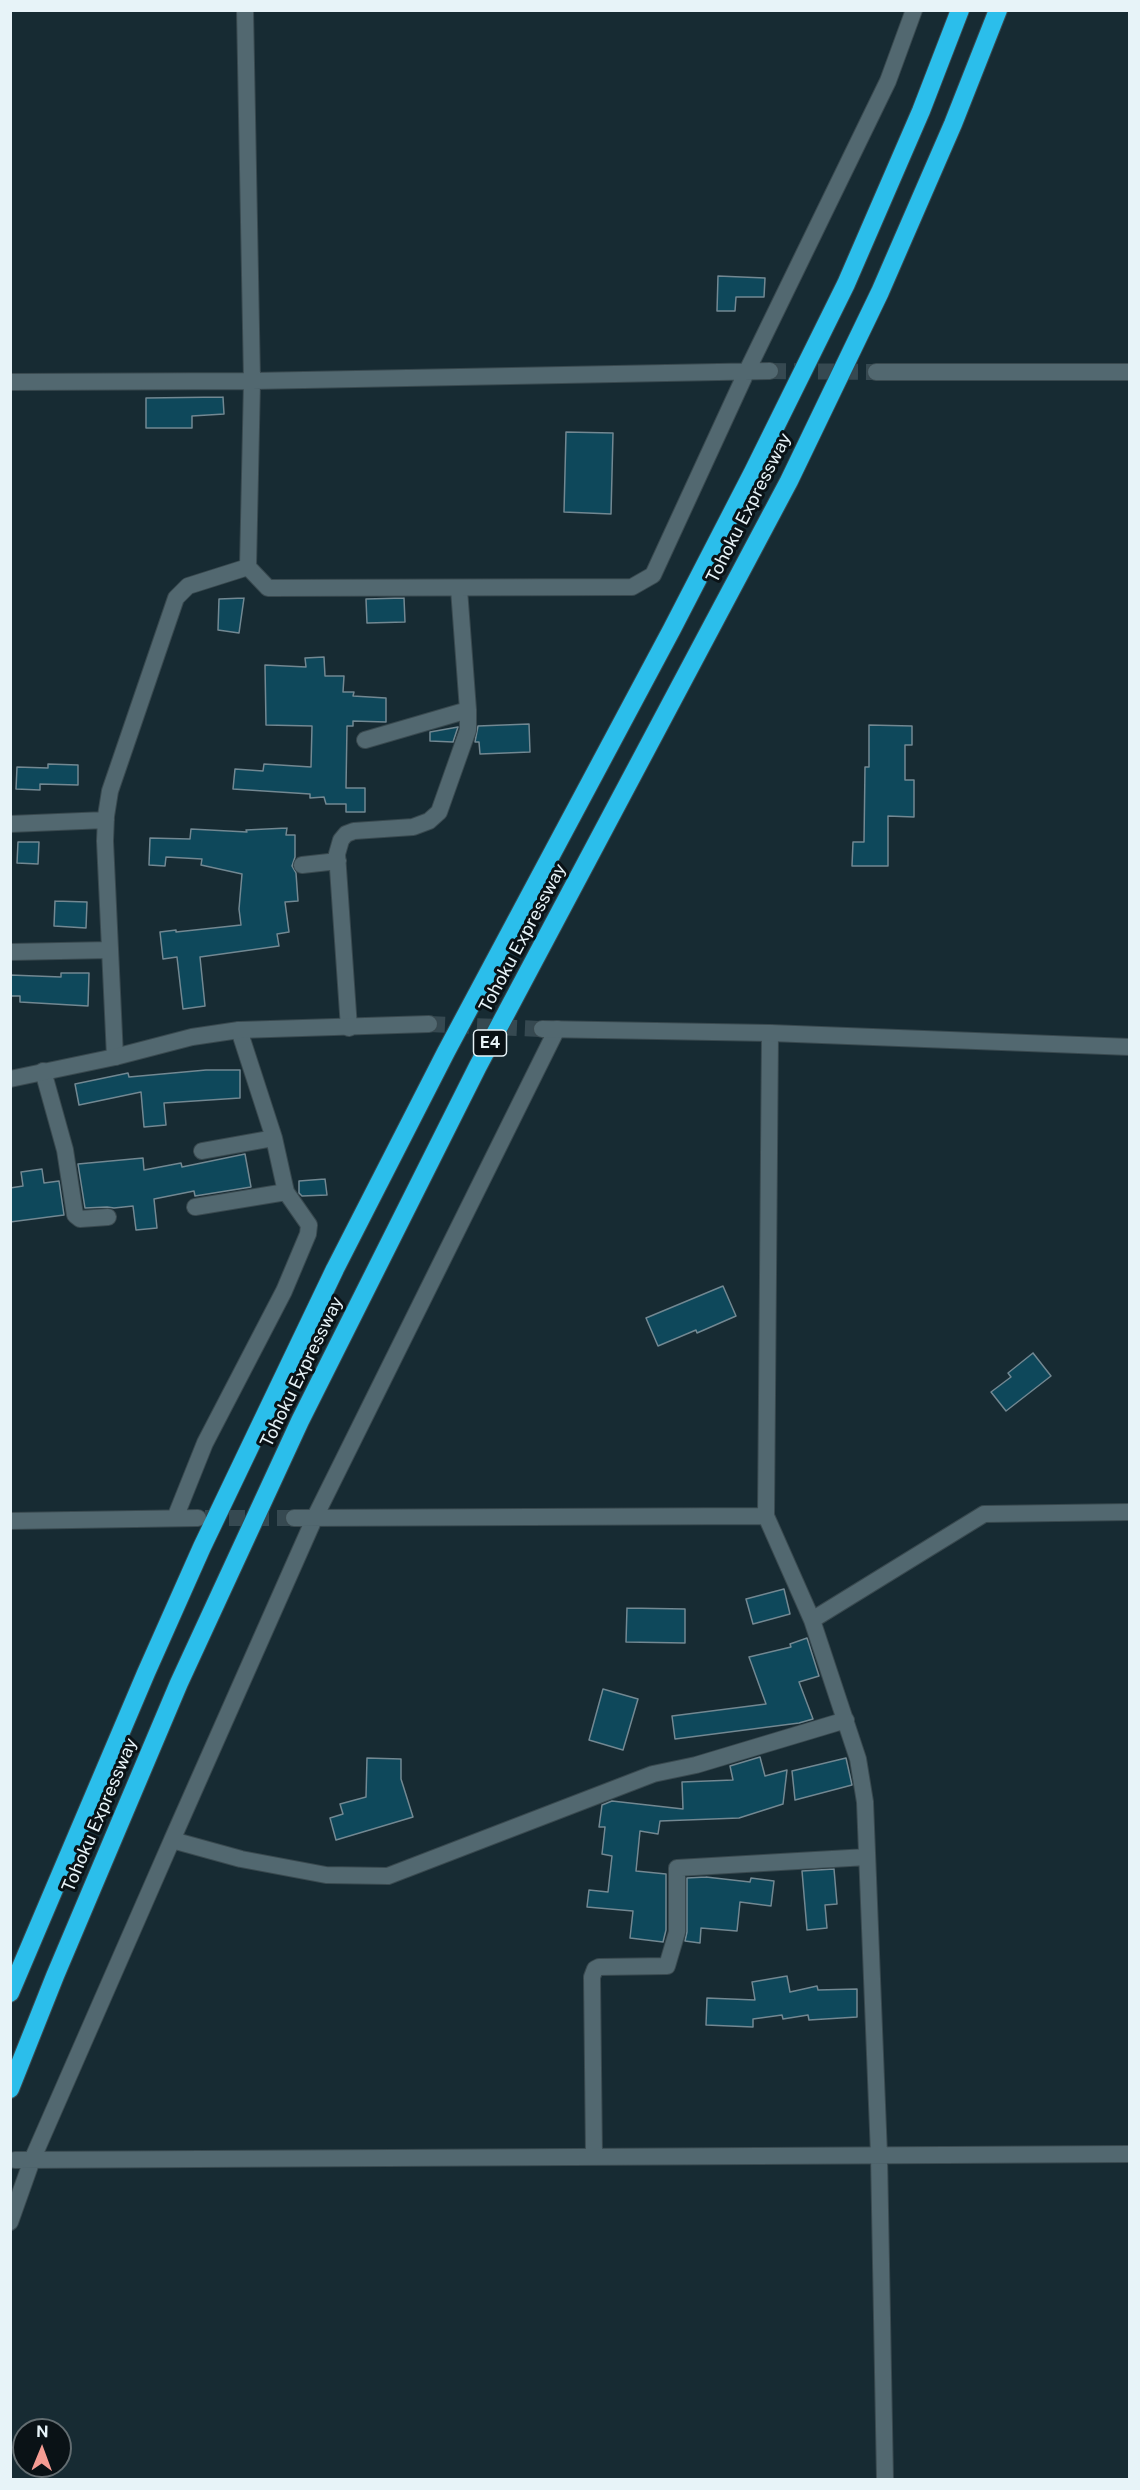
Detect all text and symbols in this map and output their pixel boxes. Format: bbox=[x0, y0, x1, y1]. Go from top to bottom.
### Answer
street label: Tohoku Expressway bbox=[702, 430, 796, 586]
street label: Tohoku Expressway bbox=[475, 860, 571, 1016]
road number: E4 bbox=[474, 1030, 506, 1056]
street label: Tohoku Expressway bbox=[256, 1293, 348, 1451]
street label: Tohoku Expressway bbox=[58, 1735, 142, 1895]
north arrow bbox=[12, 2418, 72, 2478]
text: N bbox=[36, 2422, 49, 2441]

